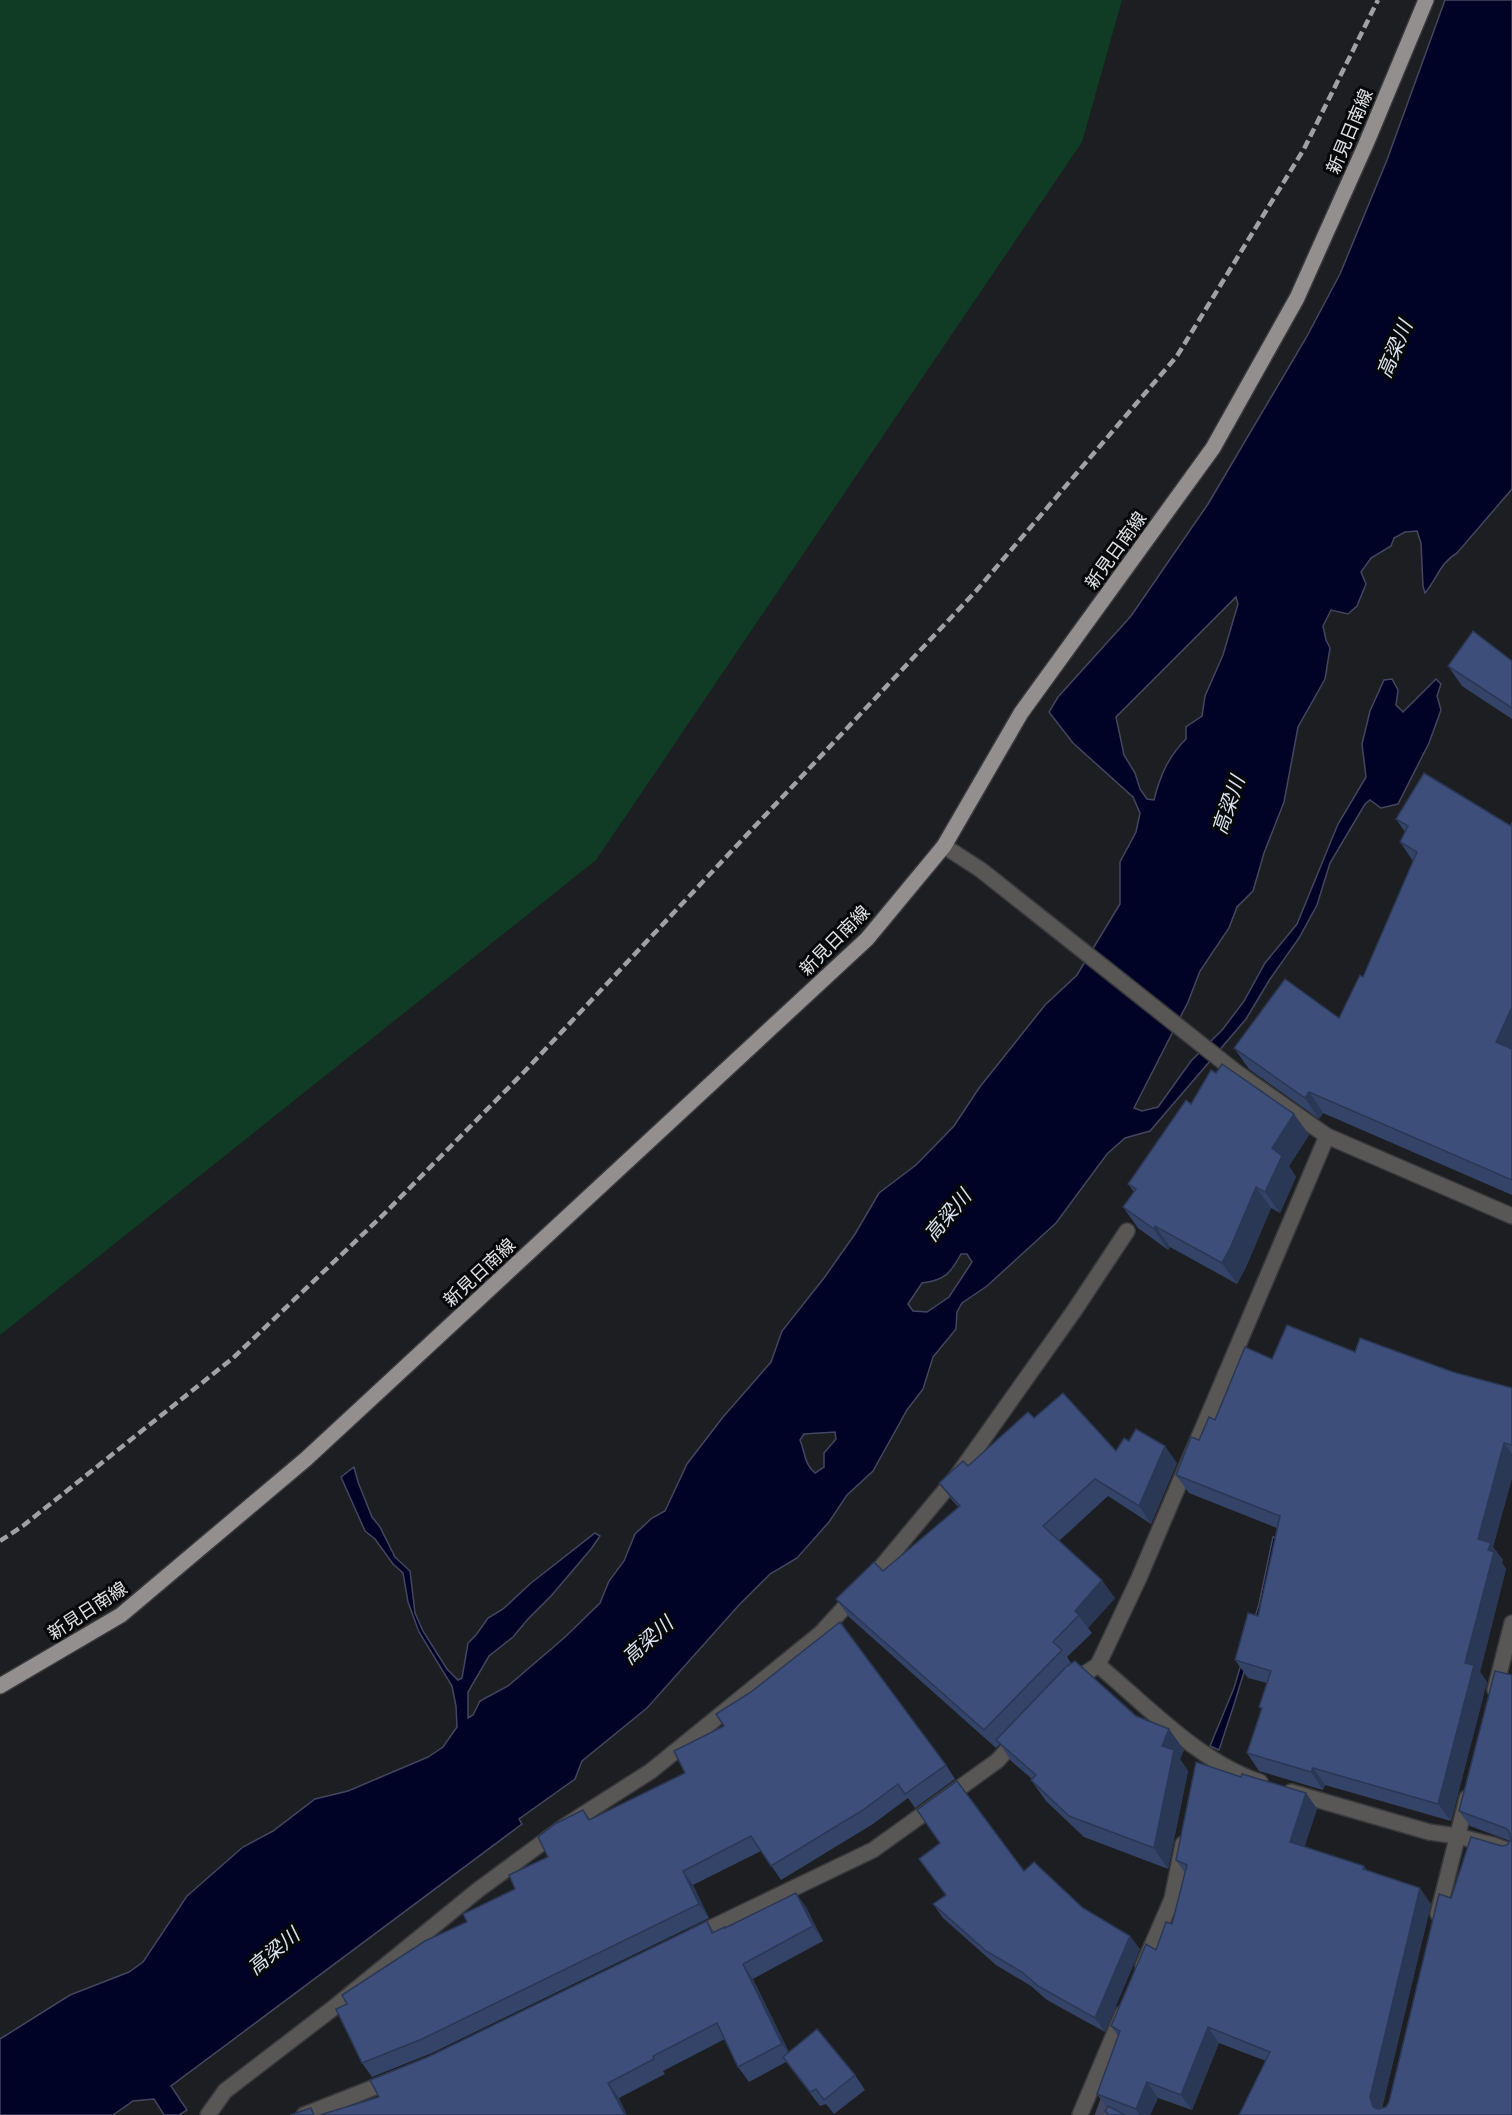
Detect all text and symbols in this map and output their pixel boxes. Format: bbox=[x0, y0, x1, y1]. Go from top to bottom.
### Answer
street label: 新見日南線 bbox=[1320, 85, 1378, 177]
water label: 高梁川 bbox=[1370, 314, 1419, 382]
street label: 新見日南線 bbox=[1079, 507, 1151, 593]
water label: 高梁川 bbox=[1205, 770, 1251, 838]
street label: 新見日南線 bbox=[794, 900, 874, 980]
water label: 高梁川 bbox=[917, 1182, 978, 1247]
street label: 新見日南線 bbox=[438, 1233, 520, 1311]
street label: 新見日南線 bbox=[43, 1575, 131, 1645]
water label: 高梁川 bbox=[616, 1609, 680, 1670]
water label: 高梁川 bbox=[241, 1920, 306, 1981]

